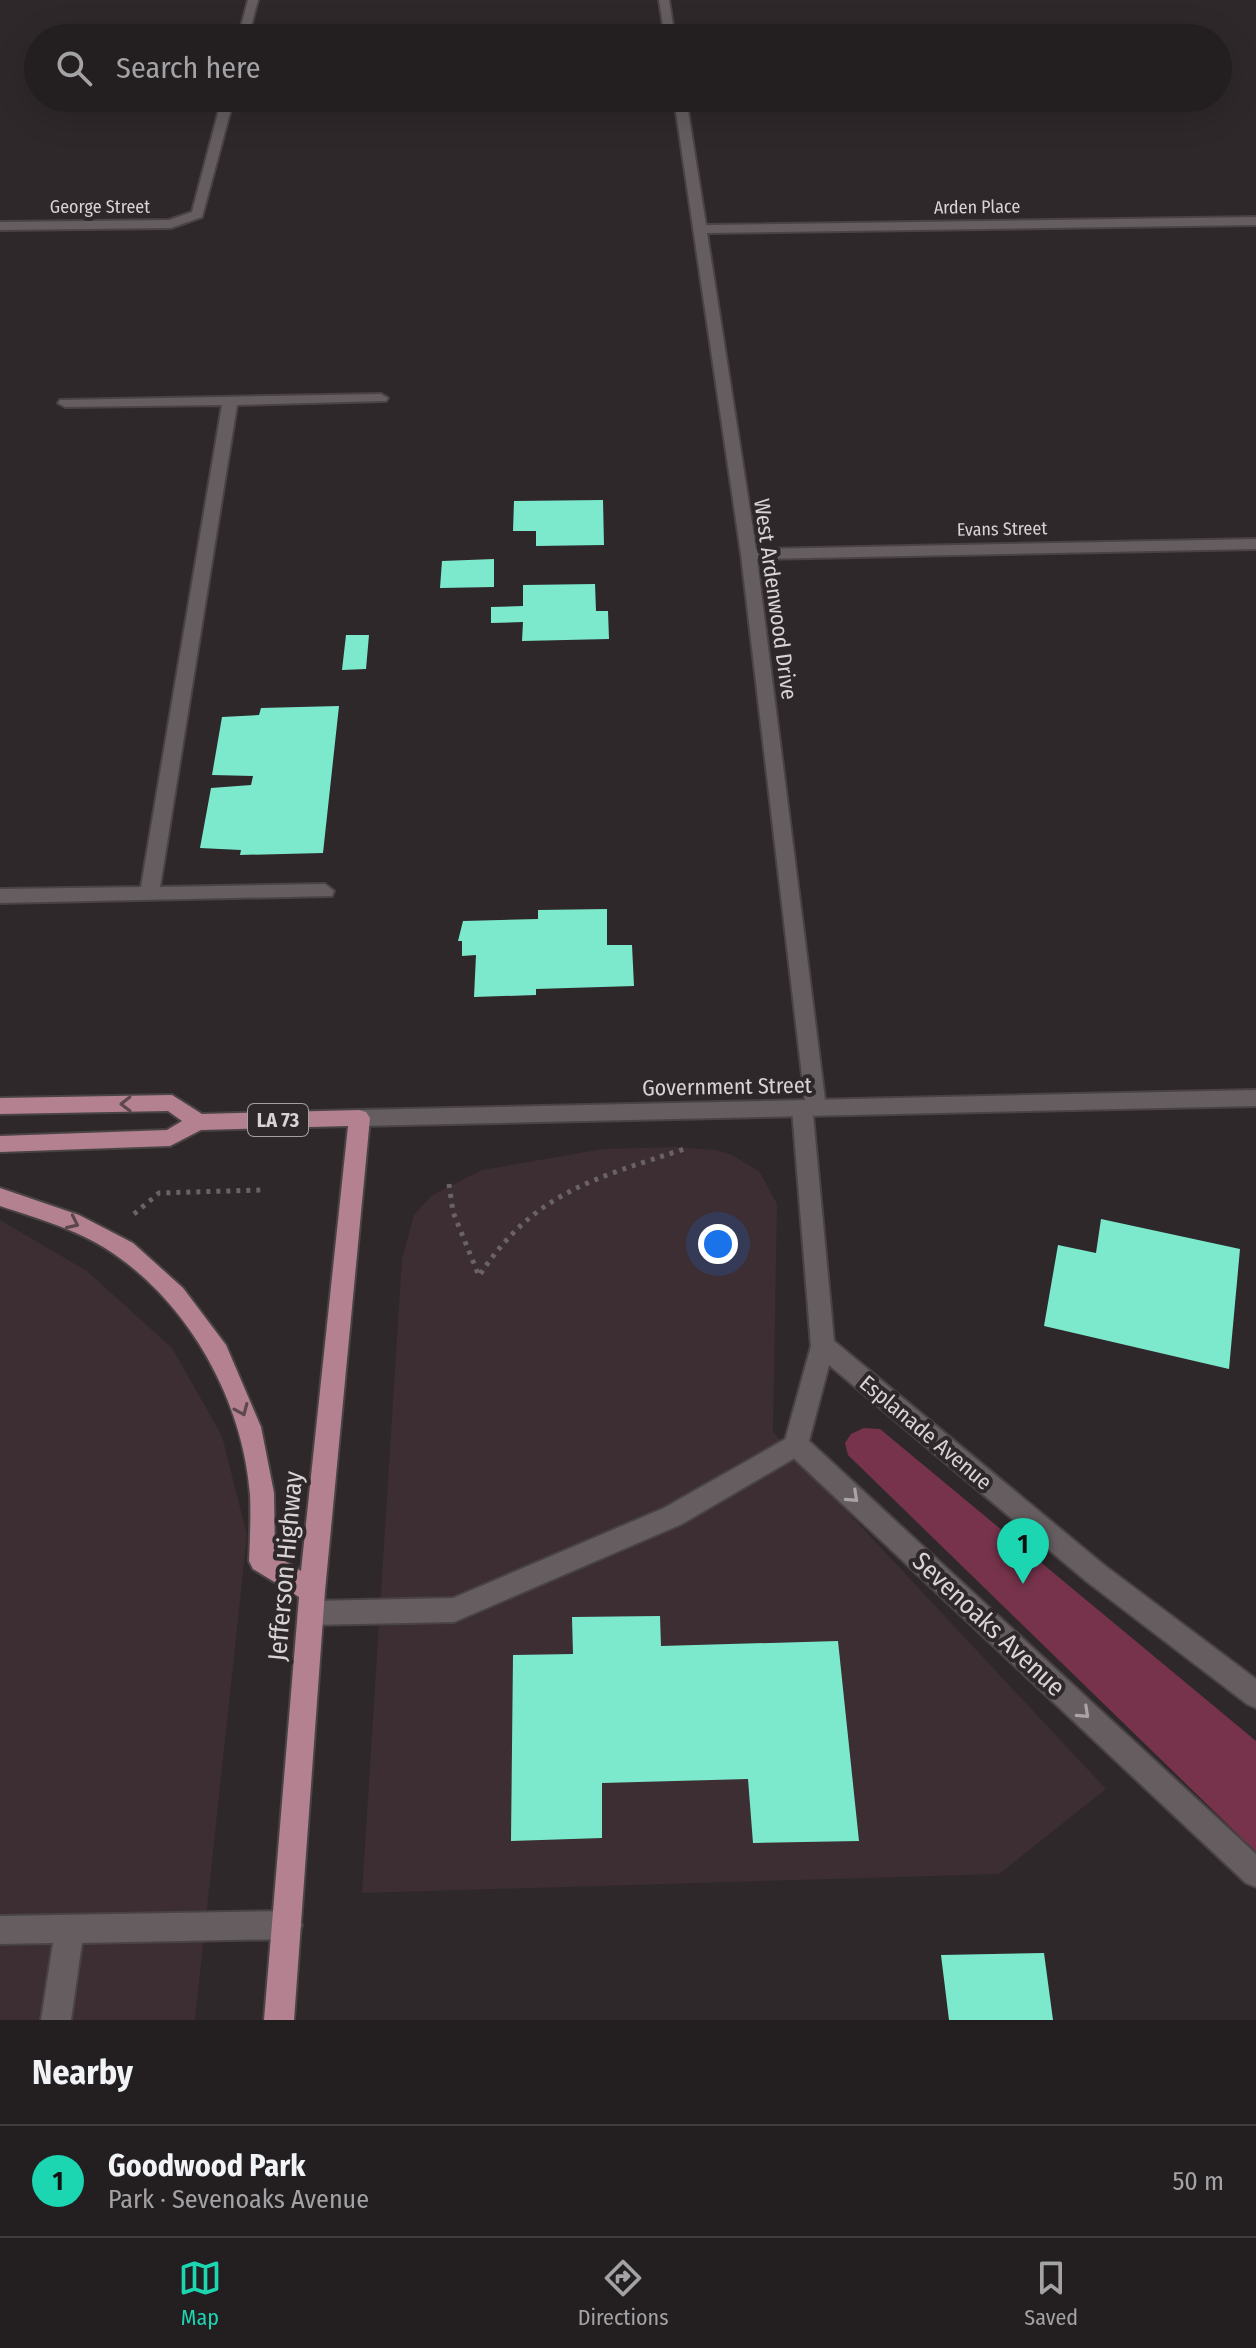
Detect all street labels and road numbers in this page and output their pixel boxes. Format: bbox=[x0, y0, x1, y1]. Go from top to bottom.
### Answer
street label: Arden Place bbox=[934, 195, 1021, 219]
street label: George Street bbox=[50, 196, 150, 218]
street label: West Ardenwood Drive bbox=[748, 497, 803, 701]
street label: Evans Street bbox=[957, 517, 1047, 541]
street label: Government Street bbox=[642, 1072, 813, 1101]
road number: LA 73 bbox=[248, 1104, 308, 1136]
street label: Esplanade Avenue bbox=[854, 1369, 997, 1495]
street label: Jefferson Highway bbox=[262, 1469, 309, 1662]
street label: Sevenoaks Avenue bbox=[906, 1546, 1071, 1703]

